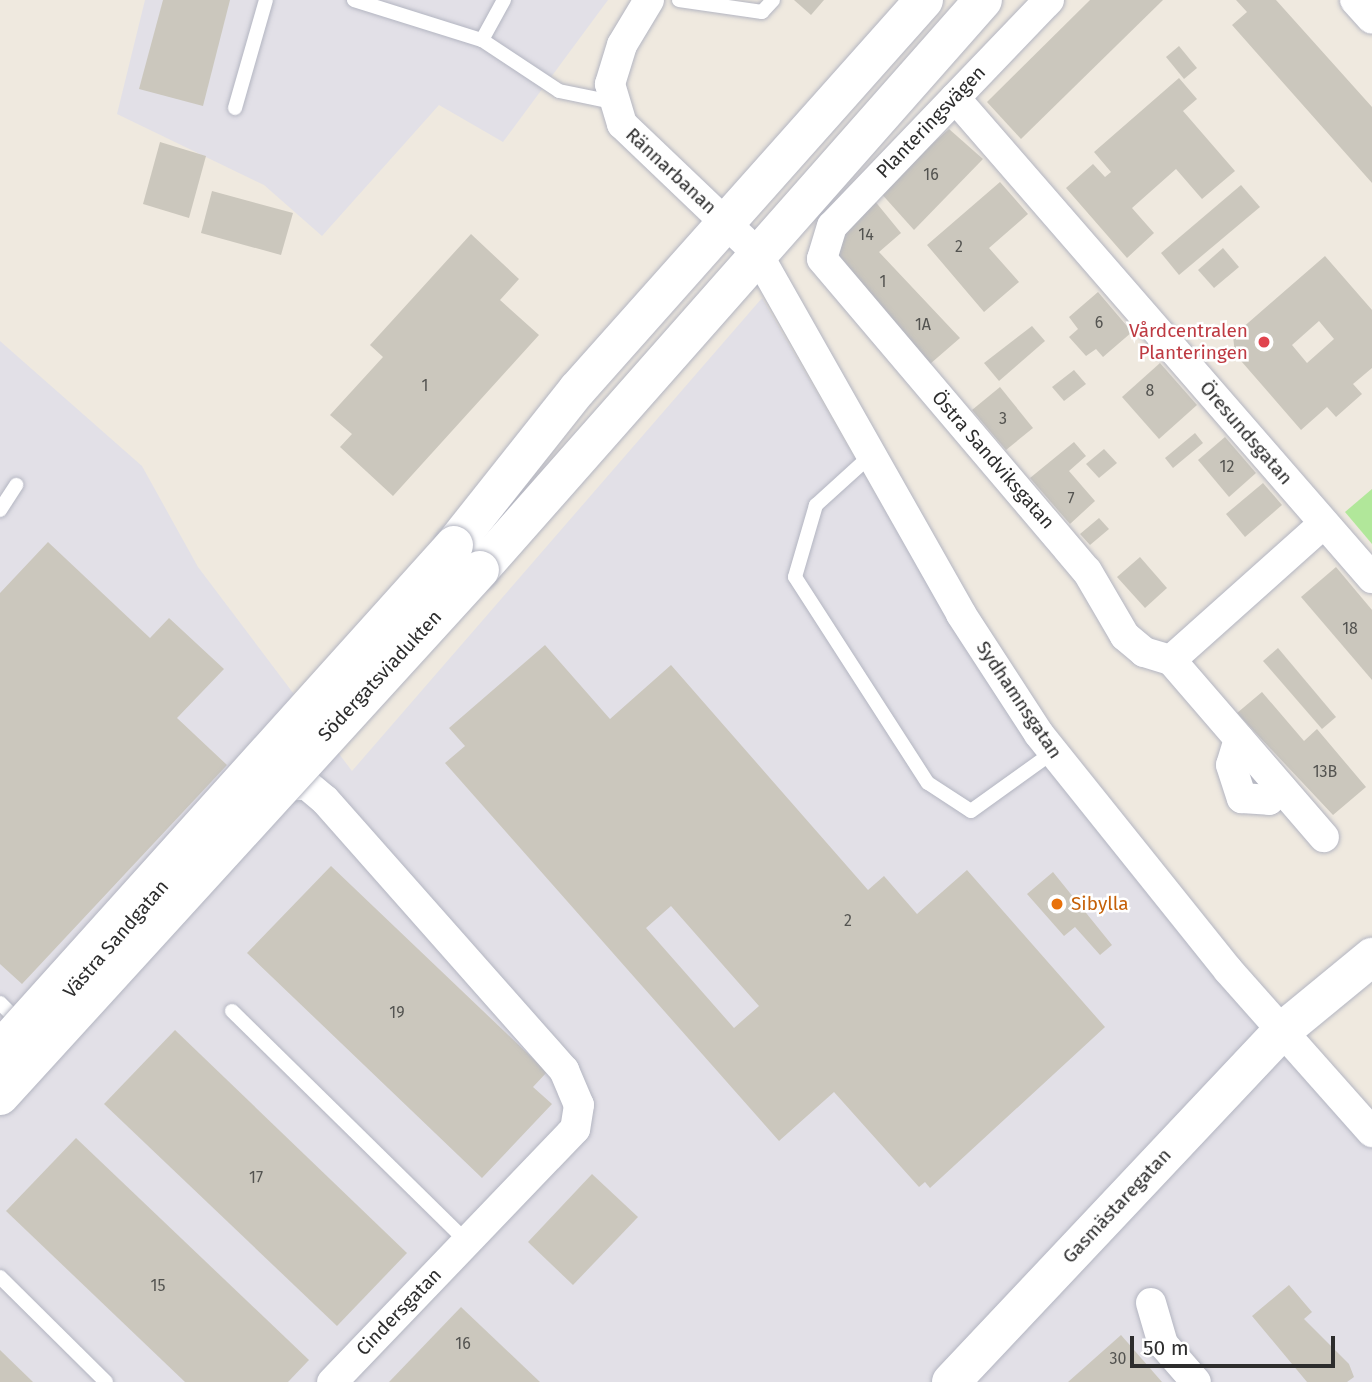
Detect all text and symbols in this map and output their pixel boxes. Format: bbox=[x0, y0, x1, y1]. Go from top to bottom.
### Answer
street label: Planteringsvägen bbox=[872, 61, 990, 183]
street label: Rännarbanan bbox=[621, 123, 721, 219]
house number: 16 bbox=[923, 165, 939, 185]
house number: 14 bbox=[858, 225, 874, 245]
house number: 2 bbox=[955, 237, 963, 257]
house number: 1 bbox=[880, 272, 886, 292]
house number: 6 bbox=[1095, 313, 1103, 333]
house number: 1A bbox=[915, 315, 931, 335]
place label: Vårdcentralen Planteringen bbox=[1129, 320, 1248, 364]
marker: Vårdcentralen Planteringen bbox=[1254, 332, 1274, 352]
house number: 1 bbox=[422, 376, 428, 396]
street label: Öresundsgatan bbox=[1195, 377, 1297, 489]
house number: 8 bbox=[1146, 381, 1154, 401]
street label: Östra Sandviksgatan bbox=[927, 386, 1059, 534]
house number: 3 bbox=[999, 409, 1007, 429]
house number: 12 bbox=[1220, 457, 1234, 477]
house number: 7 bbox=[1067, 489, 1075, 509]
street label: Södergatsviadukten bbox=[313, 606, 447, 746]
house number: 18 bbox=[1342, 619, 1358, 639]
street label: Sydhamnsgatan bbox=[971, 637, 1067, 763]
house number: 13B bbox=[1313, 762, 1337, 782]
street label: Västra Sandgatan bbox=[59, 875, 173, 1003]
place label: Sibylla bbox=[1071, 893, 1129, 915]
marker: Sibylla bbox=[1049, 896, 1065, 912]
house number: 2 bbox=[844, 911, 852, 931]
house number: 19 bbox=[389, 1003, 405, 1023]
street label: Gasmästaregatan bbox=[1058, 1144, 1176, 1268]
house number: 17 bbox=[249, 1168, 263, 1188]
street label: Cindersgatan bbox=[352, 1264, 446, 1360]
house number: 15 bbox=[151, 1276, 165, 1296]
scale bar bbox=[1134, 1322, 1339, 1366]
house number: 16 bbox=[455, 1334, 471, 1354]
text: 50 m bbox=[1143, 1335, 1189, 1361]
house number: 30 bbox=[1110, 1349, 1126, 1369]

